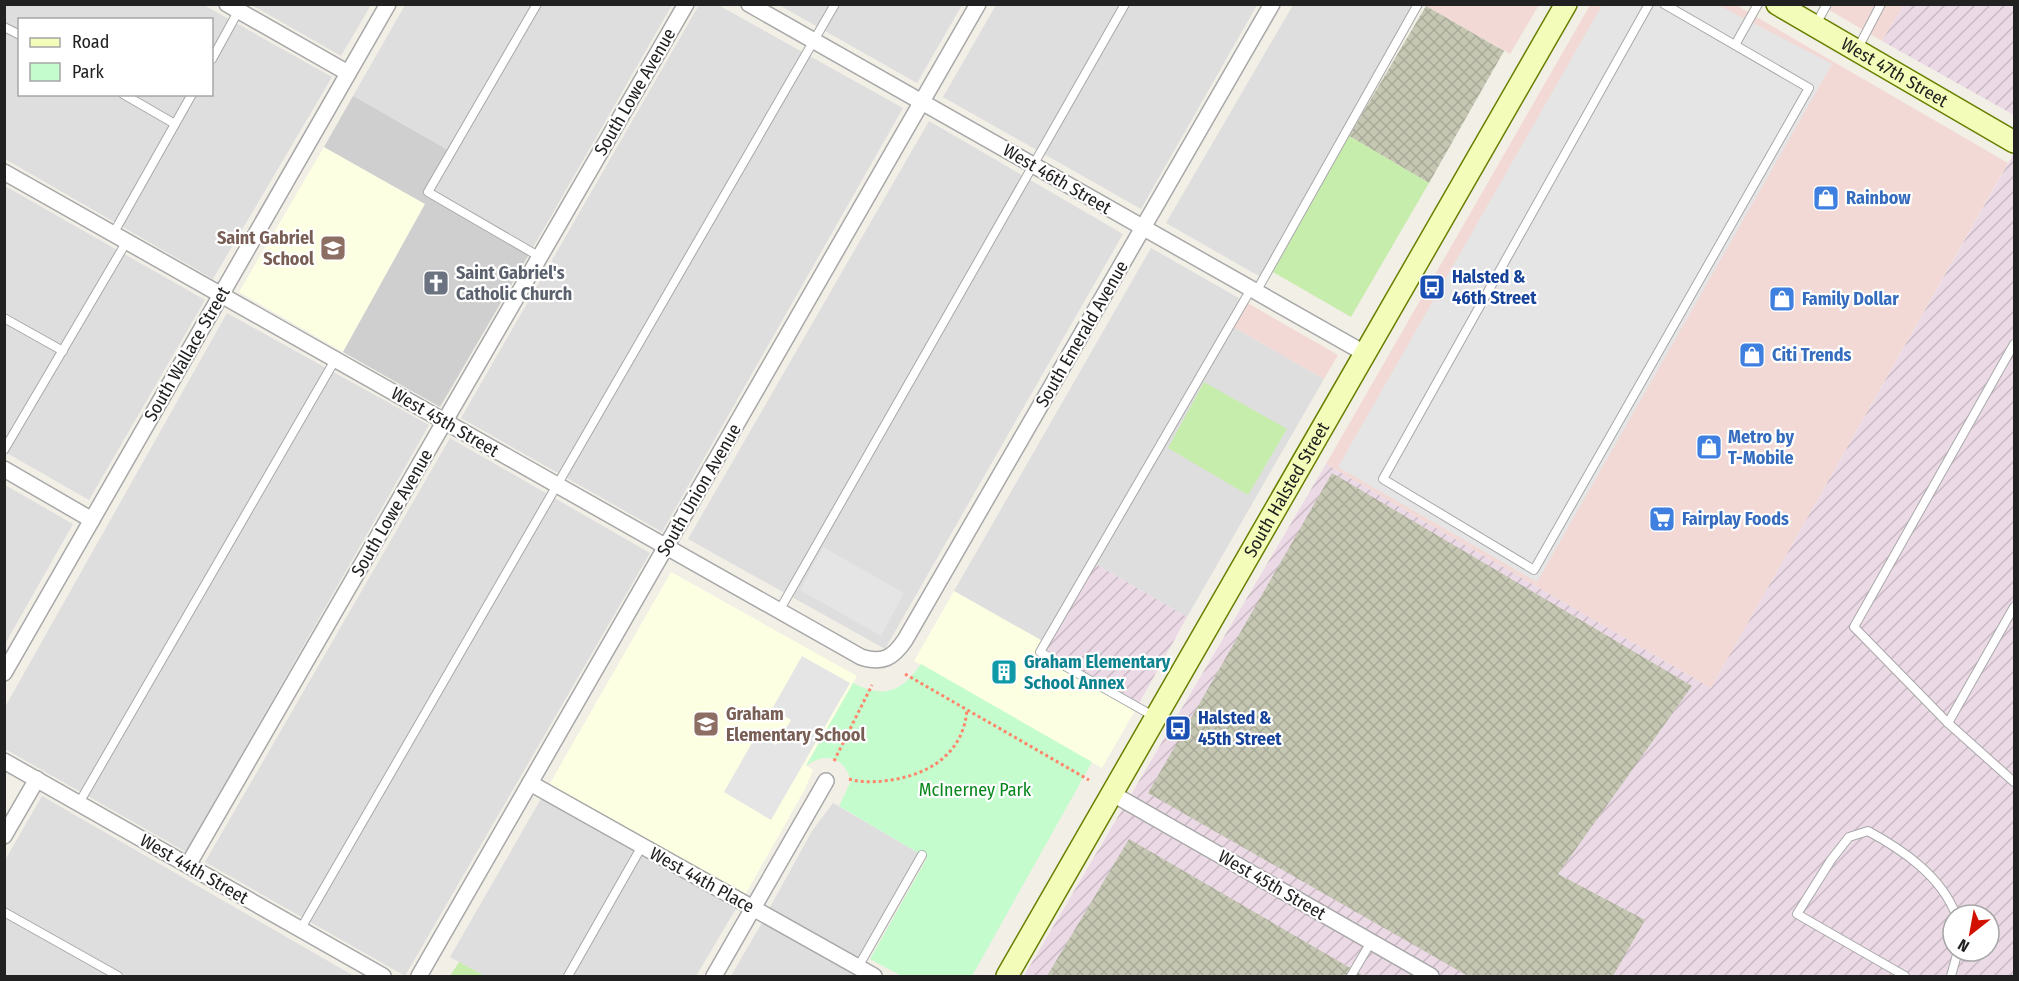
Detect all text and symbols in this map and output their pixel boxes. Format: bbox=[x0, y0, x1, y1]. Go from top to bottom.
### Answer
legend bbox=[18, 18, 213, 96]
street label: South Lowe Avenue bbox=[590, 24, 680, 160]
text: Road bbox=[72, 31, 109, 53]
street label: West 47th Street bbox=[1837, 33, 1952, 112]
text: Park bbox=[72, 61, 105, 83]
street label: West 46th Street bbox=[999, 139, 1115, 219]
shop icon: Rainbow bbox=[1811, 183, 1841, 213]
place label: Rainbow bbox=[1846, 187, 1911, 209]
place label: Saint Gabriel School bbox=[217, 227, 314, 270]
school or university icon: Saint Gabriel School bbox=[318, 233, 348, 263]
street label: South Emerald Avenue bbox=[1031, 257, 1133, 411]
place label: Saint Gabriel's Catholic Church bbox=[456, 262, 572, 305]
place label: Halsted & 46th Street bbox=[1452, 266, 1537, 309]
church icon: Saint Gabriel's Catholic Church bbox=[421, 268, 451, 298]
bus stop icon: Halsted & 46th Street bbox=[1417, 272, 1447, 302]
street label: South Wallace Street bbox=[139, 283, 235, 425]
shop icon: Family Dollar bbox=[1767, 284, 1797, 314]
place label: Family Dollar bbox=[1802, 288, 1899, 310]
shop icon: Citi Trends bbox=[1737, 340, 1767, 370]
place label: Citi Trends bbox=[1772, 344, 1852, 366]
street label: West 45th Street bbox=[387, 382, 503, 462]
street label: South Halsted Street bbox=[1239, 418, 1334, 561]
street label: South Union Avenue bbox=[652, 420, 746, 560]
place label: Metro by T-Mobile bbox=[1728, 426, 1794, 469]
shop icon: Metro by T-Mobile bbox=[1694, 432, 1724, 462]
street label: South Lowe Avenue bbox=[347, 445, 437, 581]
supermarket icon: Fairplay Foods bbox=[1647, 504, 1677, 534]
place label: Fairplay Foods bbox=[1682, 508, 1789, 530]
place label: Graham Elementary School Annex bbox=[1024, 651, 1171, 694]
building icon: Graham Elementary School Annex bbox=[989, 657, 1019, 687]
place label: Graham Elementary School bbox=[726, 703, 865, 746]
place label: Halsted & 45th Street bbox=[1198, 707, 1282, 750]
school or university icon: Graham Elementary School bbox=[691, 709, 721, 739]
bus stop icon: Halsted & 45th Street bbox=[1163, 713, 1193, 743]
park label: McInerney Park bbox=[919, 779, 1032, 801]
street label: West 44th Street bbox=[136, 829, 252, 909]
street label: West 44th Place bbox=[646, 842, 758, 918]
street label: West 45th Street bbox=[1214, 845, 1330, 925]
north arrow bbox=[1941, 903, 2001, 963]
text: N bbox=[1955, 935, 1973, 956]

